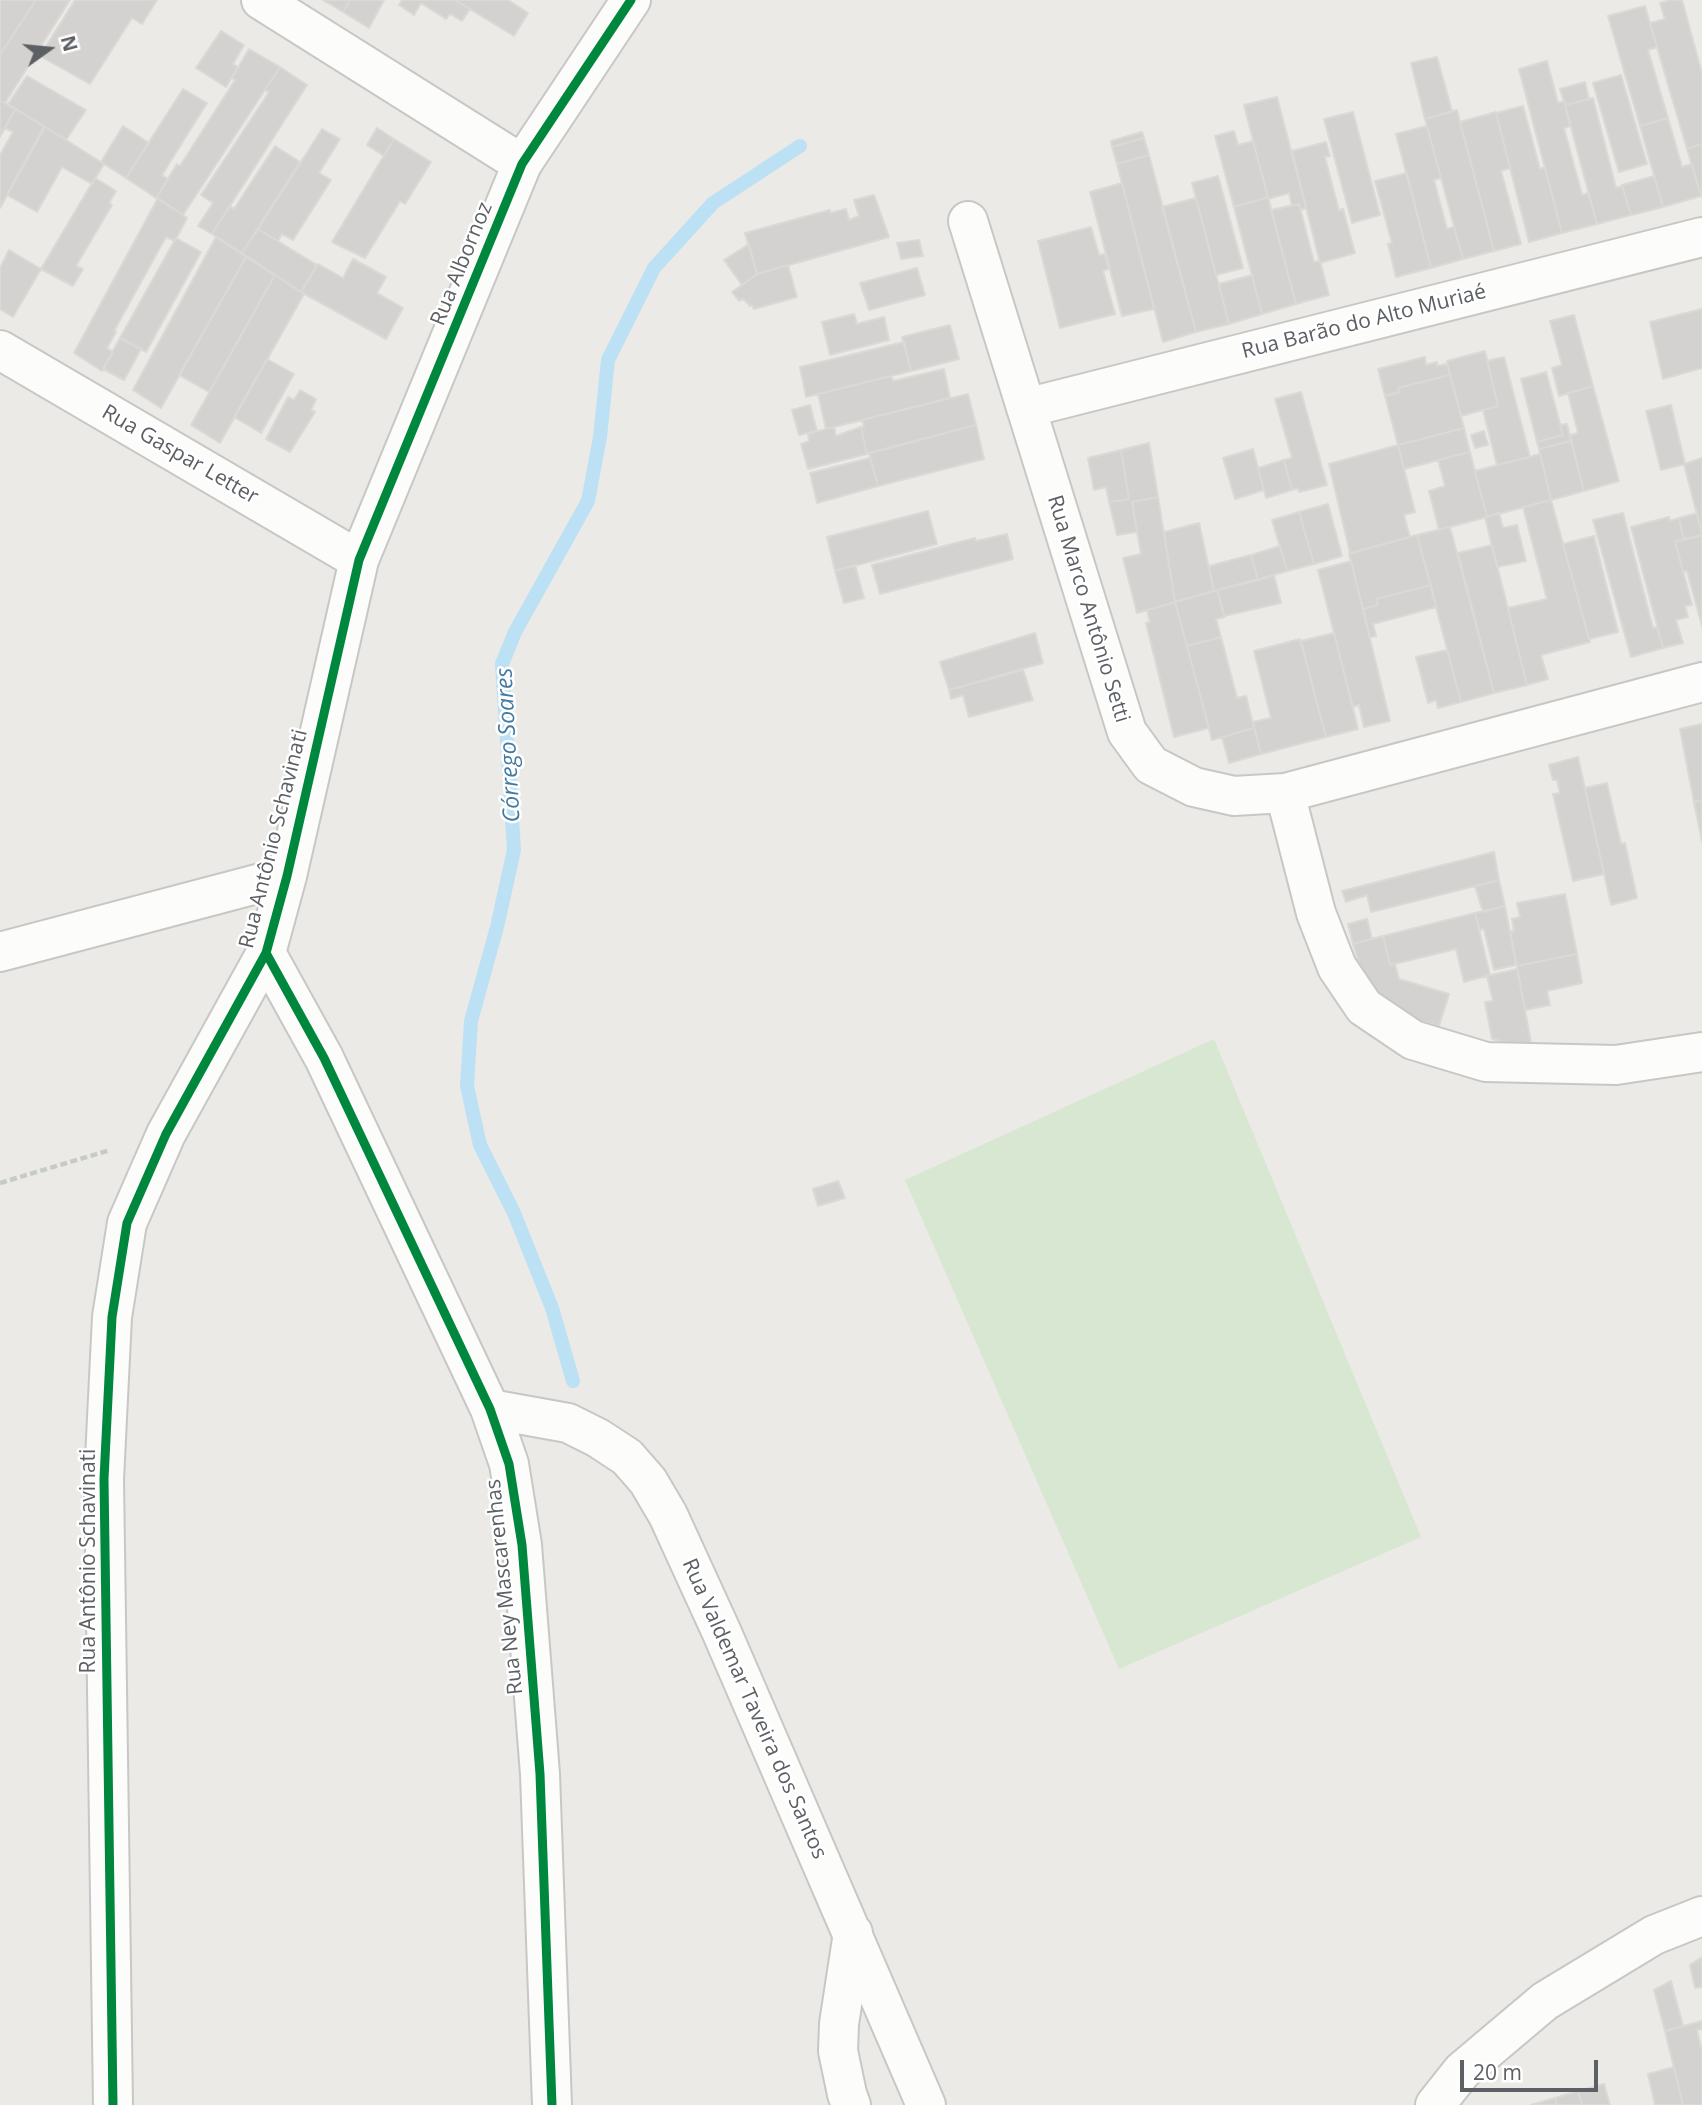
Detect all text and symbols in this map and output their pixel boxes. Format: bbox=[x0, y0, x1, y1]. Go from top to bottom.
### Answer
north arrow bbox=[14, 14, 84, 84]
text: N bbox=[55, 33, 84, 54]
street label: Rua Albornoz bbox=[426, 199, 498, 329]
street label: Rua Barão do Alto Muriaé bbox=[1239, 279, 1489, 365]
street label: Rua Gaspar Letter bbox=[97, 400, 263, 510]
street label: Rua Marco Antônio Setti bbox=[1041, 492, 1135, 726]
water label: Córrego Soares bbox=[491, 667, 527, 823]
street label: Rua Antônio Schavinati bbox=[235, 727, 313, 951]
street label: Rua Antônio Schavinati bbox=[76, 1449, 102, 1673]
street label: Rua Ney Mascarenhas bbox=[481, 1478, 529, 1696]
street label: Rua Valdemar Taveira dos Santos bbox=[676, 1555, 832, 1863]
scale bar bbox=[1464, 2046, 1602, 2090]
text: 20 m bbox=[1473, 2058, 1522, 2086]

